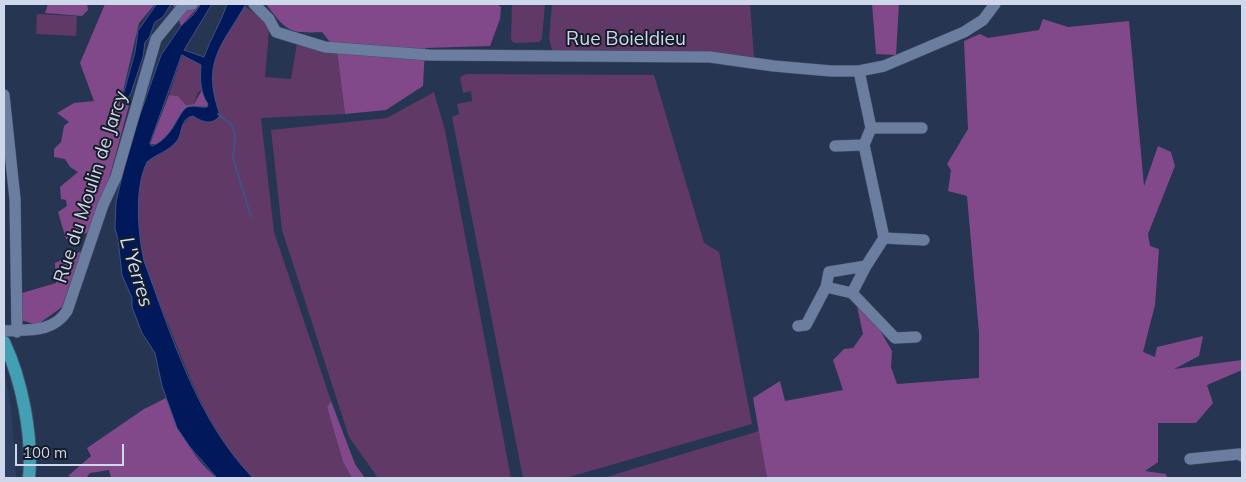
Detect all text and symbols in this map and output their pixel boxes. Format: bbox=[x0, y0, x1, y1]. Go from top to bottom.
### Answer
street label: Rue Boieldieu bbox=[566, 28, 686, 50]
street label: Rue du Moulin de Jarcy bbox=[49, 88, 133, 286]
water label: L'Yerres bbox=[114, 234, 158, 310]
scale bar bbox=[18, 434, 126, 466]
text: 100 m bbox=[23, 443, 67, 462]

